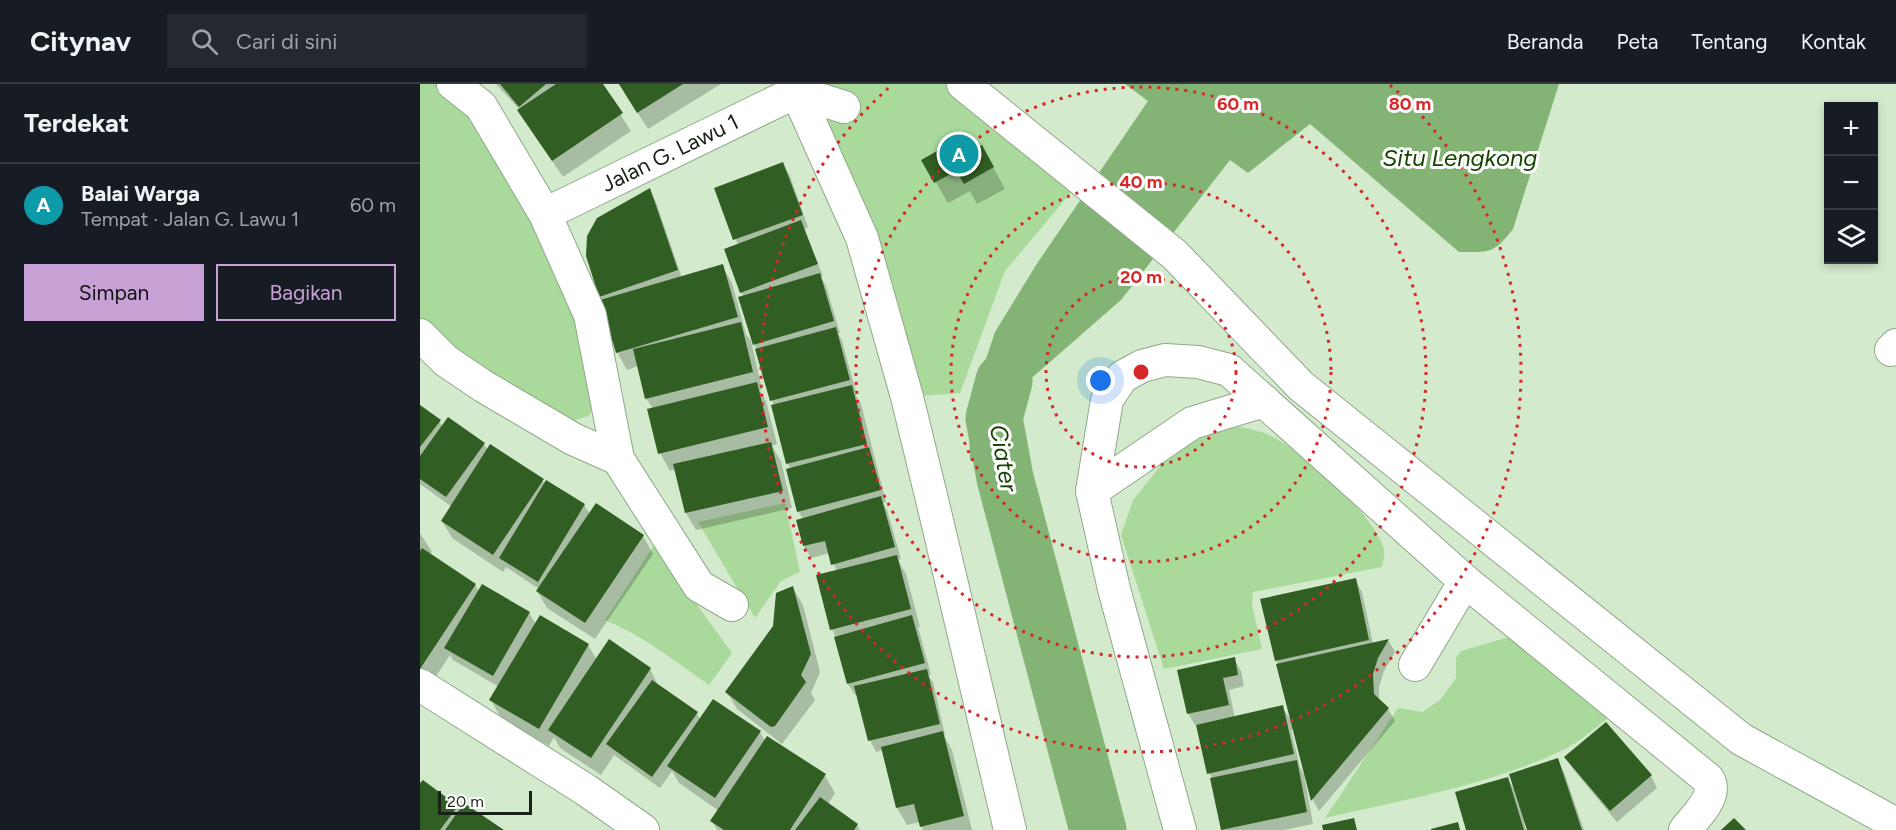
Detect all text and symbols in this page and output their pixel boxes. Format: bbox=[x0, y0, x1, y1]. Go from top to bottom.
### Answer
search box bbox=[167, 14, 587, 68]
text: Citynav bbox=[30, 24, 131, 58]
icon: search bbox=[188, 25, 221, 58]
text: Cari di sini bbox=[236, 28, 337, 55]
text: Beranda bbox=[1507, 29, 1584, 54]
text: Peta bbox=[1617, 29, 1659, 54]
text: Tentang bbox=[1692, 29, 1768, 54]
text: Kontak bbox=[1801, 29, 1866, 54]
text: 60 m bbox=[1217, 93, 1259, 115]
text: 80 m bbox=[1389, 93, 1431, 115]
map controls bbox=[1824, 102, 1878, 264]
button: + bbox=[1824, 102, 1878, 156]
text: Terdekat bbox=[24, 107, 129, 139]
street label: Jalan G. Lawu 1 bbox=[597, 108, 743, 198]
pin: A bbox=[940, 132, 978, 176]
water label: Situ Lengkong bbox=[1383, 143, 1537, 172]
button: − bbox=[1824, 156, 1878, 210]
text: 40 m bbox=[1119, 171, 1163, 193]
text: Balai Warga bbox=[81, 180, 200, 207]
text: A bbox=[36, 193, 51, 217]
text: 60 m bbox=[350, 193, 396, 217]
text: Tempat · Jalan G. Lawu 1 bbox=[81, 207, 299, 231]
button: layers bbox=[1824, 210, 1878, 264]
button: Simpan bbox=[24, 264, 204, 321]
button: Bagikan bbox=[216, 264, 396, 321]
text: 20 m bbox=[1120, 266, 1162, 288]
centre of rings bbox=[1131, 362, 1151, 382]
your location bbox=[1086, 366, 1115, 395]
water label: Ciater bbox=[984, 422, 1024, 495]
scale bar bbox=[438, 788, 532, 816]
text: 20 m bbox=[447, 792, 484, 811]

